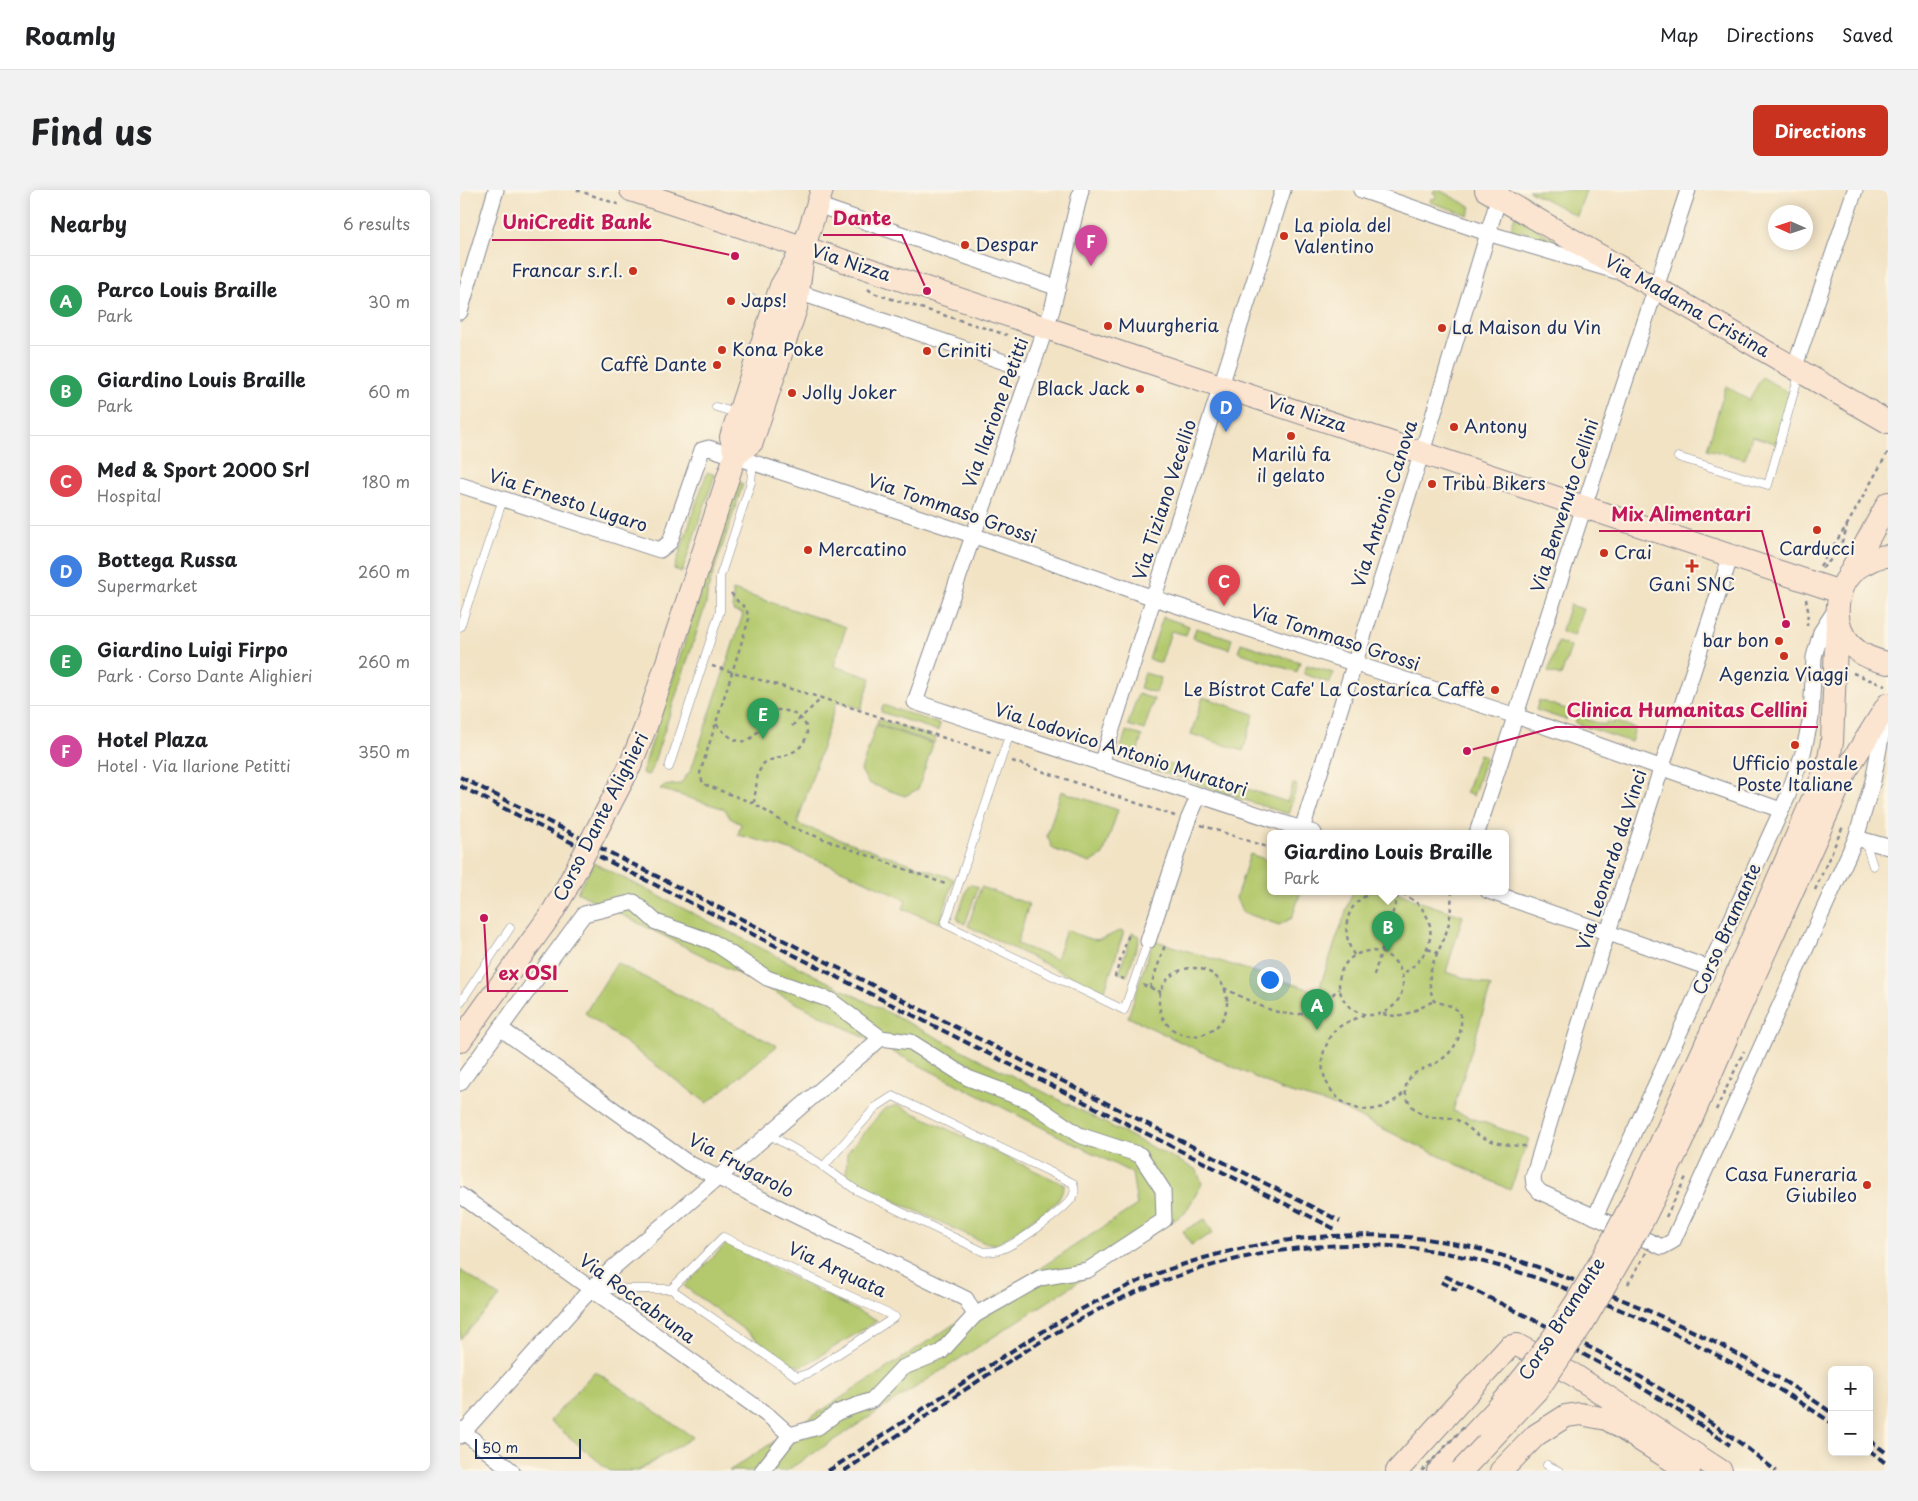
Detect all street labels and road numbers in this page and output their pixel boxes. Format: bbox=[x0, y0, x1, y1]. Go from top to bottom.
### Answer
street label: Via Nizza bbox=[808, 236, 895, 287]
street label: Via Madama Cristina bbox=[1600, 246, 1776, 363]
street label: Via Ilarione Petitti bbox=[955, 333, 1034, 492]
street label: Via Nizza bbox=[1264, 387, 1351, 438]
street label: Via Benvenuto Cellini bbox=[1523, 415, 1604, 596]
street label: Via Tiziano Vecellio bbox=[1125, 416, 1202, 584]
street label: Via Antonio Canova bbox=[1344, 416, 1423, 591]
street label: Via Ernesto Lugaro bbox=[485, 461, 651, 538]
street label: Via Tommaso Grossi bbox=[864, 466, 1041, 549]
street label: Via Tommaso Grossi bbox=[1247, 596, 1424, 677]
street label: Via Lodovico Antonio Muratori bbox=[991, 695, 1252, 802]
street label: Corso Dante Alighieri bbox=[545, 727, 654, 906]
street label: Via Leonardo da Vinci bbox=[1569, 765, 1653, 954]
street label: Corso Bramante bbox=[1684, 858, 1767, 999]
street label: Via Frugarolo bbox=[684, 1125, 799, 1204]
street label: Via Arquata bbox=[784, 1234, 892, 1304]
street label: Via Roccabruna bbox=[574, 1246, 702, 1350]
street label: Corso Bramante bbox=[1511, 1251, 1611, 1385]

